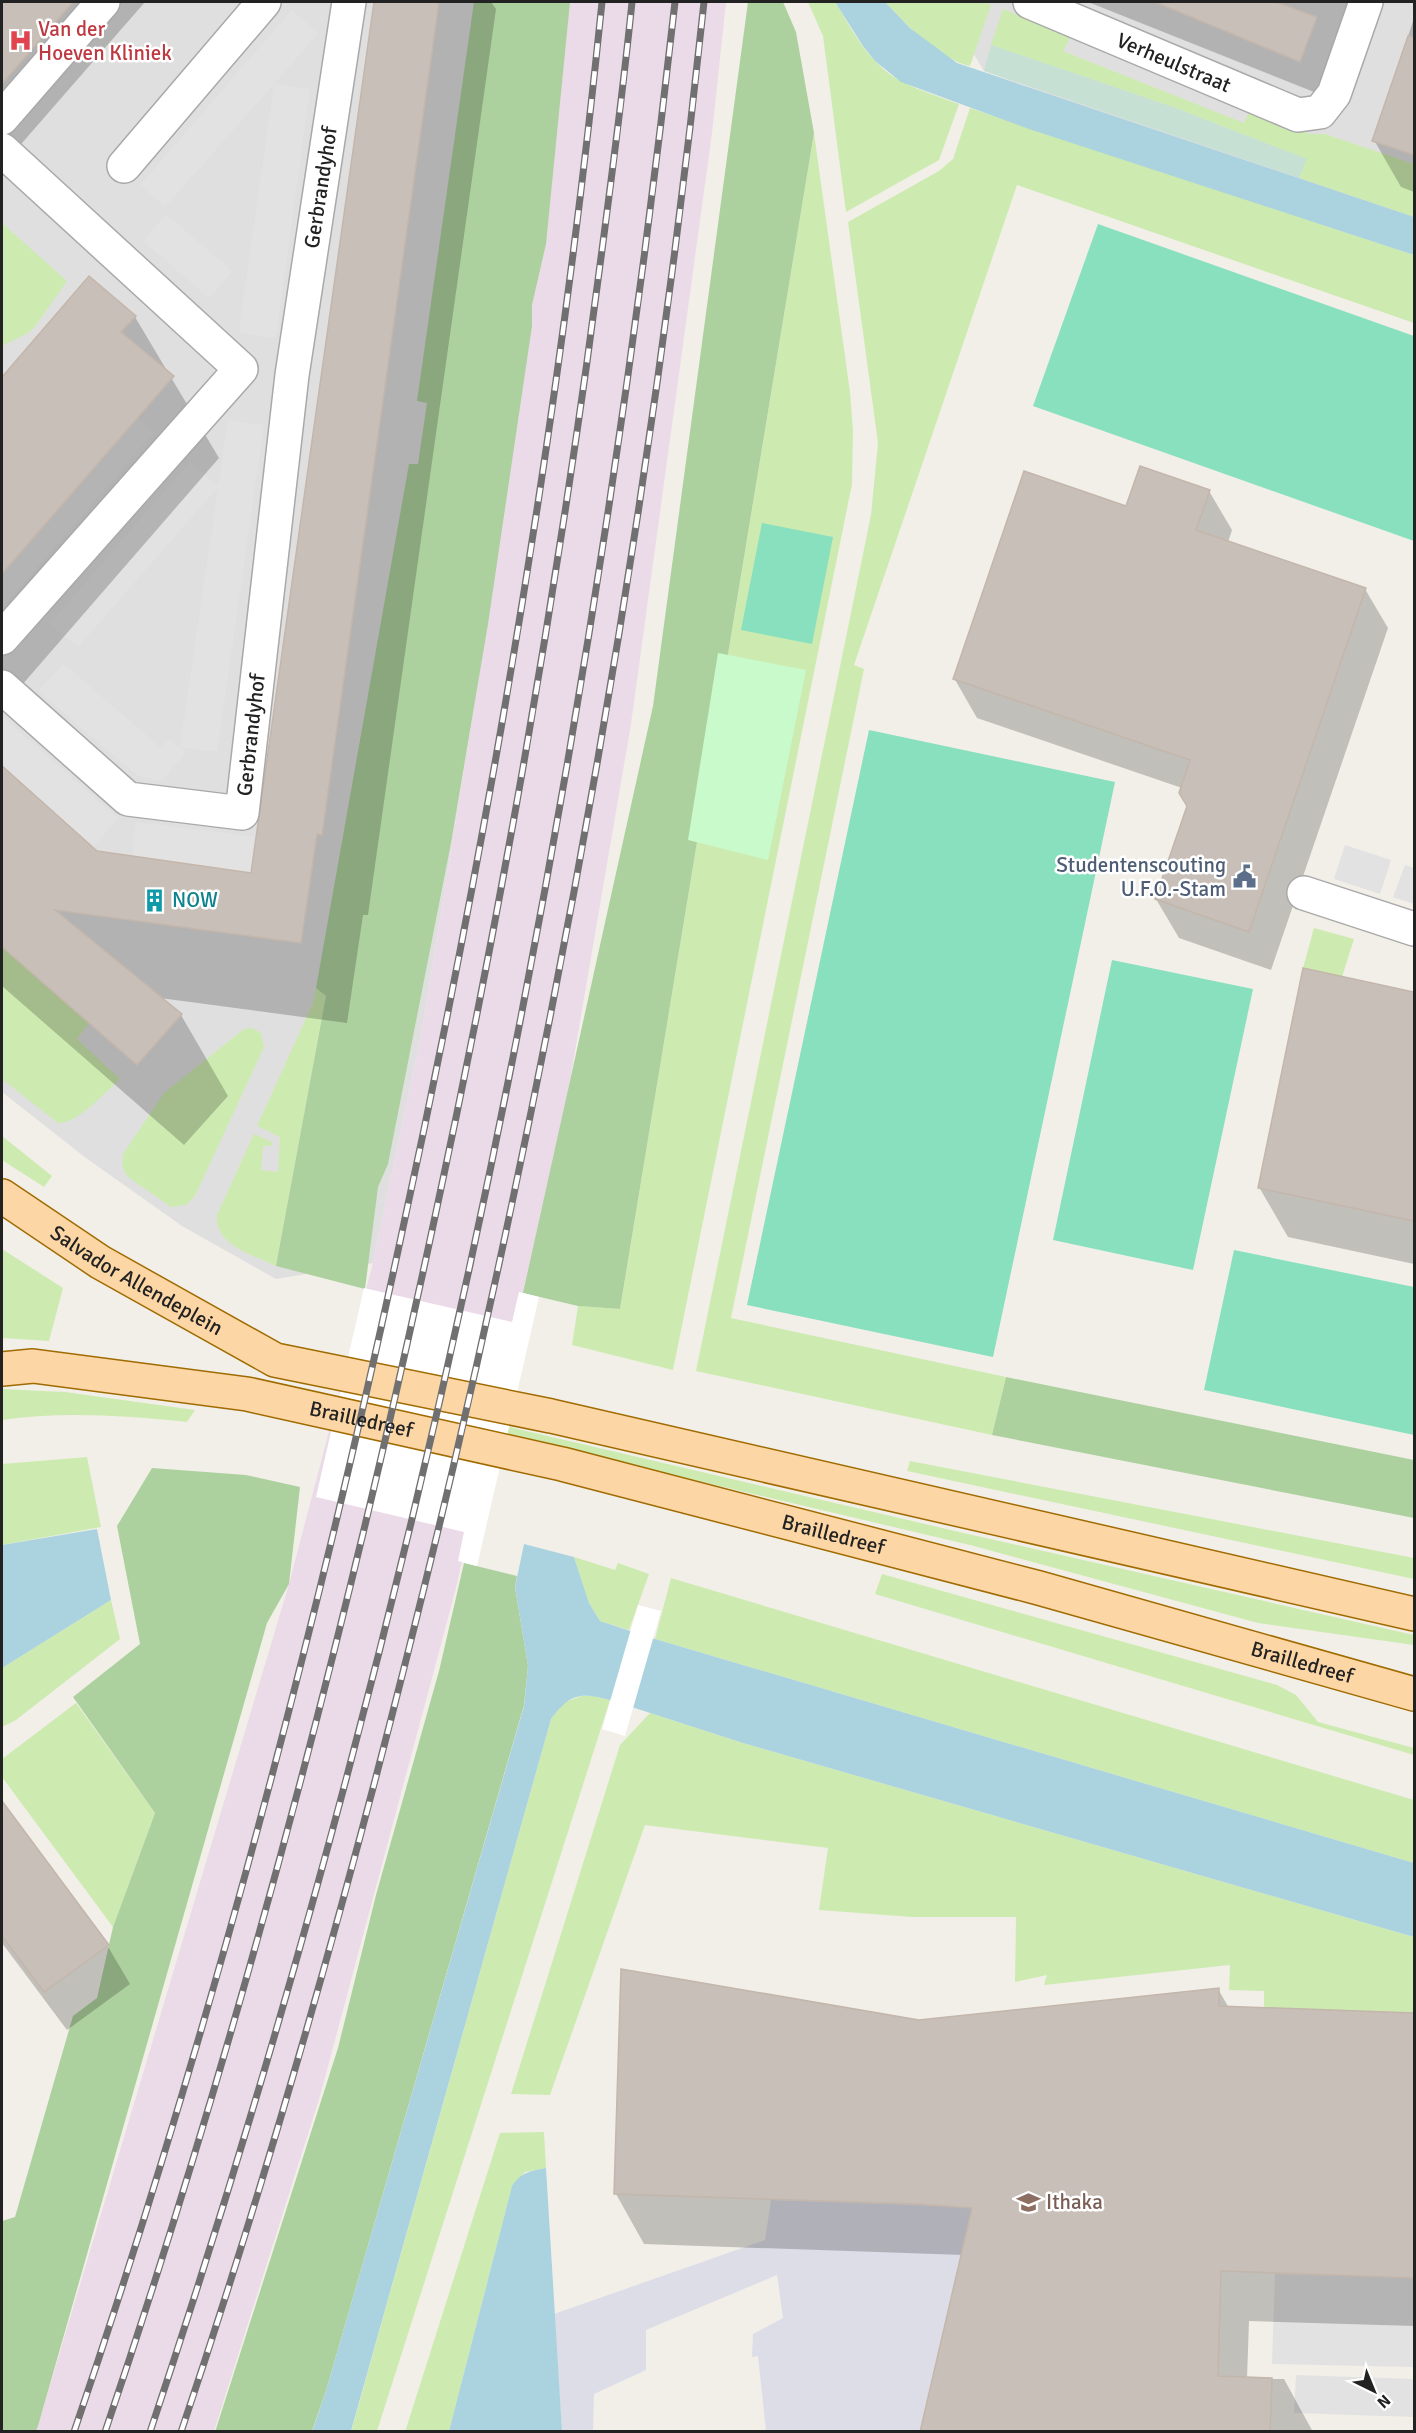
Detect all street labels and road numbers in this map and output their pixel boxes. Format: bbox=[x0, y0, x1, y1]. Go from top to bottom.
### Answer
street label: Verheulstraat bbox=[1113, 27, 1235, 98]
street label: Gerbrandyhof bbox=[299, 124, 343, 250]
street label: Gerbrandyhof bbox=[231, 672, 271, 797]
street label: Salvador Allendeplein bbox=[45, 1219, 227, 1341]
street label: Brailledreef bbox=[307, 1395, 416, 1444]
street label: Brailledreef bbox=[779, 1509, 889, 1561]
street label: Brailledreef bbox=[1248, 1636, 1357, 1689]

